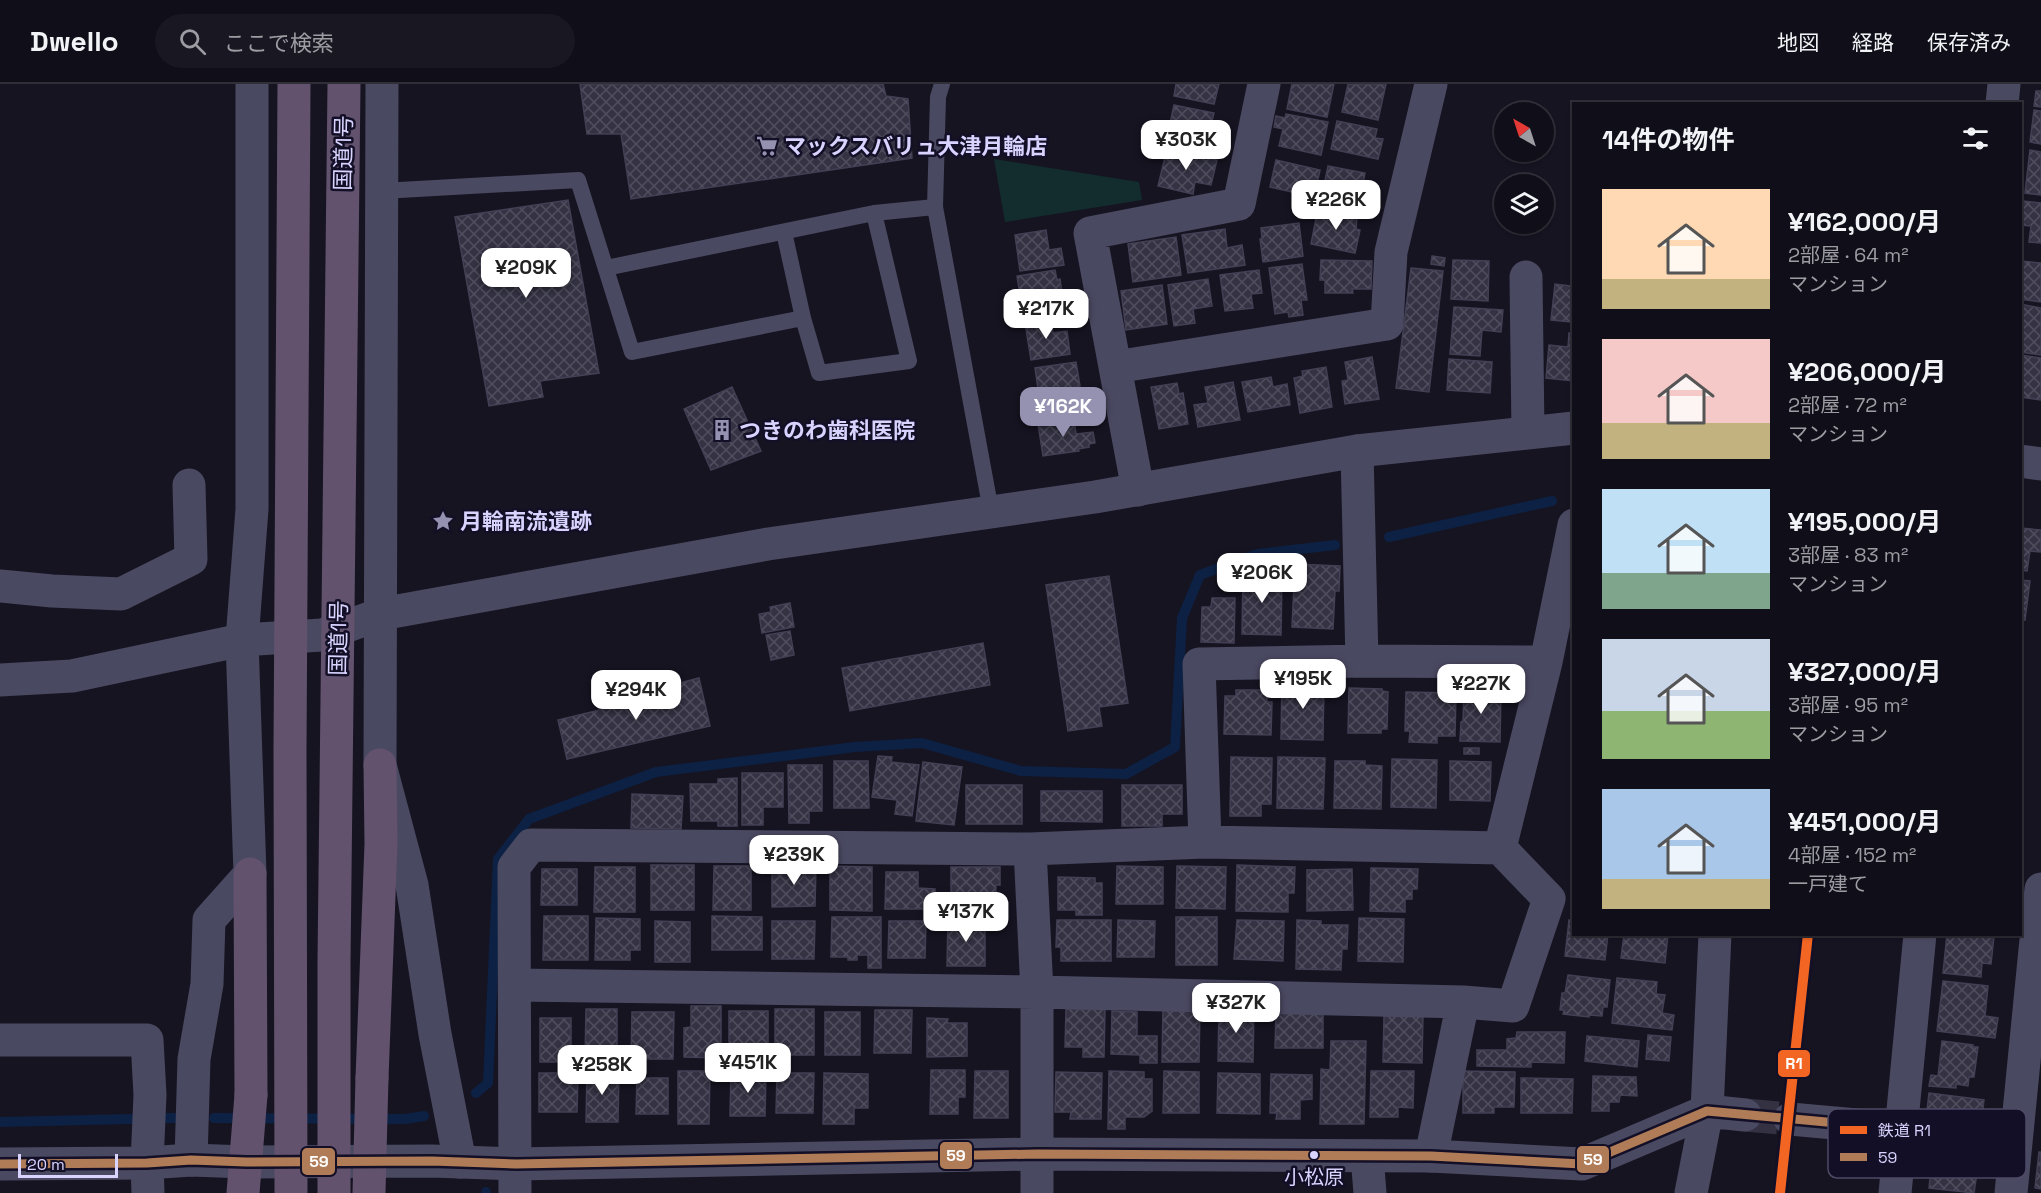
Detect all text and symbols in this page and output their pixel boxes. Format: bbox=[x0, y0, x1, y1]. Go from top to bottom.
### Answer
search box bbox=[155, 14, 575, 68]
text: Dwello bbox=[30, 23, 119, 59]
icon: search bbox=[176, 25, 209, 58]
text: ここで検索 bbox=[224, 29, 334, 57]
text: 地図 bbox=[1777, 29, 1819, 56]
text: 経路 bbox=[1852, 29, 1894, 56]
text: 保存済み bbox=[1927, 29, 2011, 56]
north arrow bbox=[1494, 102, 1554, 162]
map controls bbox=[1494, 102, 1554, 234]
street label: 国道1号 bbox=[328, 115, 358, 191]
pin: ¥303K bbox=[1144, 120, 1228, 171]
icon: filters bbox=[1959, 122, 1992, 155]
text: 14件の物件 bbox=[1602, 123, 1734, 157]
text: ¥303K bbox=[1155, 126, 1217, 152]
place label: マックスバリュ大津月輪店 bbox=[784, 132, 1047, 160]
supermarket icon: マックスバリュ大津月輪店 bbox=[755, 134, 779, 158]
button: layers bbox=[1494, 174, 1554, 234]
pin: ¥226K bbox=[1294, 180, 1378, 231]
text: ¥226K bbox=[1305, 186, 1367, 212]
text: ¥162,000/月 bbox=[1788, 205, 1941, 239]
icon: home bbox=[1650, 213, 1722, 285]
text: 2部屋 · 64 m² bbox=[1788, 242, 1908, 268]
pin: ¥209K bbox=[484, 248, 568, 299]
text: ¥209K bbox=[495, 254, 557, 280]
text: マンション bbox=[1788, 271, 1888, 297]
pin: ¥217K bbox=[1004, 289, 1088, 340]
text: ¥217K bbox=[1018, 295, 1074, 321]
text: ¥206,000/月 bbox=[1788, 355, 1946, 389]
icon: home bbox=[1650, 363, 1722, 435]
pin: ¥162K bbox=[1021, 387, 1105, 438]
text: 2部屋 · 72 m² bbox=[1788, 392, 1907, 418]
text: ¥162K bbox=[1034, 393, 1092, 419]
place label: つきのわ歯科医院 bbox=[739, 416, 915, 444]
building icon: つきのわ歯科医院 bbox=[710, 418, 734, 442]
text: マンション bbox=[1788, 421, 1888, 447]
text: ¥195,000/月 bbox=[1788, 505, 1942, 539]
place label: 月輪南流遺跡 bbox=[460, 507, 592, 535]
place icon: 月輪南流遺跡 bbox=[431, 509, 455, 533]
icon: home bbox=[1650, 513, 1722, 585]
text: 3部屋 · 83 m² bbox=[1788, 542, 1908, 568]
pin: ¥206K bbox=[1220, 553, 1304, 604]
text: ¥206K bbox=[1231, 559, 1293, 585]
text: マンション bbox=[1788, 571, 1888, 597]
street label: 国道1号 bbox=[323, 600, 353, 676]
text: ¥327,000/月 bbox=[1788, 655, 1942, 689]
pin: ¥195K bbox=[1261, 659, 1345, 710]
icon: home bbox=[1650, 663, 1722, 735]
pin: ¥227K bbox=[1439, 664, 1523, 715]
text: ¥195K bbox=[1274, 665, 1332, 691]
pin: ¥294K bbox=[594, 670, 678, 721]
text: ¥227K bbox=[1451, 670, 1511, 696]
text: ¥294K bbox=[605, 676, 667, 702]
text: 3部屋 · 95 m² bbox=[1788, 692, 1908, 718]
text: マンション bbox=[1788, 721, 1888, 747]
text: ¥451,000/月 bbox=[1788, 805, 1942, 839]
icon: home bbox=[1650, 813, 1722, 885]
pin: ¥239K bbox=[752, 835, 836, 886]
text: ¥239K bbox=[763, 841, 825, 867]
text: 4部屋 · 152 m² bbox=[1788, 842, 1916, 868]
text: 一戸建て bbox=[1788, 871, 1868, 897]
pin: ¥137K bbox=[924, 892, 1008, 943]
text: ¥137K bbox=[937, 898, 995, 924]
pin: ¥327K bbox=[1194, 983, 1278, 1034]
text: ¥327K bbox=[1206, 989, 1266, 1015]
pin: ¥451K bbox=[706, 1043, 790, 1094]
pin: ¥258K bbox=[560, 1045, 644, 1096]
text: ¥451K bbox=[719, 1049, 777, 1075]
line badge: R1 bbox=[1777, 1049, 1811, 1078]
text: ¥258K bbox=[572, 1051, 632, 1077]
text: R1 bbox=[1785, 1053, 1803, 1074]
legend bbox=[1828, 1109, 2026, 1178]
text: 鉄道 R1 bbox=[1878, 1120, 1931, 1141]
line badge: 59 bbox=[939, 1141, 973, 1170]
text: 59 bbox=[946, 1145, 966, 1166]
line badge: 59 bbox=[1576, 1145, 1610, 1174]
line badge: 59 bbox=[301, 1147, 336, 1176]
text: 59 bbox=[1878, 1147, 1897, 1168]
marker: 小松原 bbox=[1308, 1149, 1320, 1161]
text: 59 bbox=[1583, 1149, 1603, 1170]
scale bar bbox=[18, 1151, 118, 1178]
text: 59 bbox=[309, 1151, 329, 1172]
text: 20 m bbox=[27, 1154, 65, 1175]
place label: 小松原 bbox=[1284, 1164, 1344, 1190]

